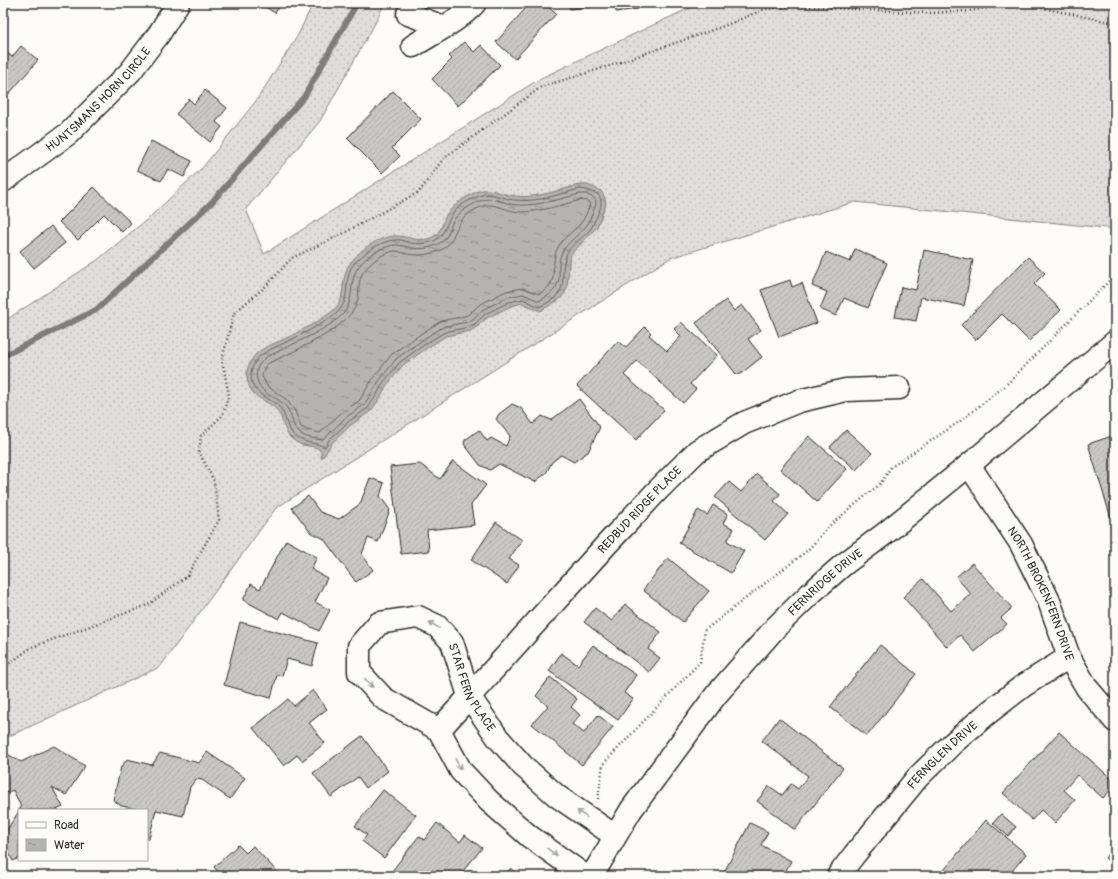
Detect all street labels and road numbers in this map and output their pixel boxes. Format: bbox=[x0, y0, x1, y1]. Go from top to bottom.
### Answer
street label: HUNTSMANS HORN CIRCLE bbox=[43, 44, 154, 155]
street label: REDBUD RIDGE PLACE bbox=[595, 463, 685, 557]
street label: NORTH BROKENFERN DRIVE bbox=[1004, 524, 1077, 663]
street label: FERNRIDGE DRIVE bbox=[785, 546, 866, 619]
street label: STAR FERN PLACE bbox=[445, 641, 498, 735]
street label: FERNGLEN DRIVE bbox=[904, 718, 981, 792]

